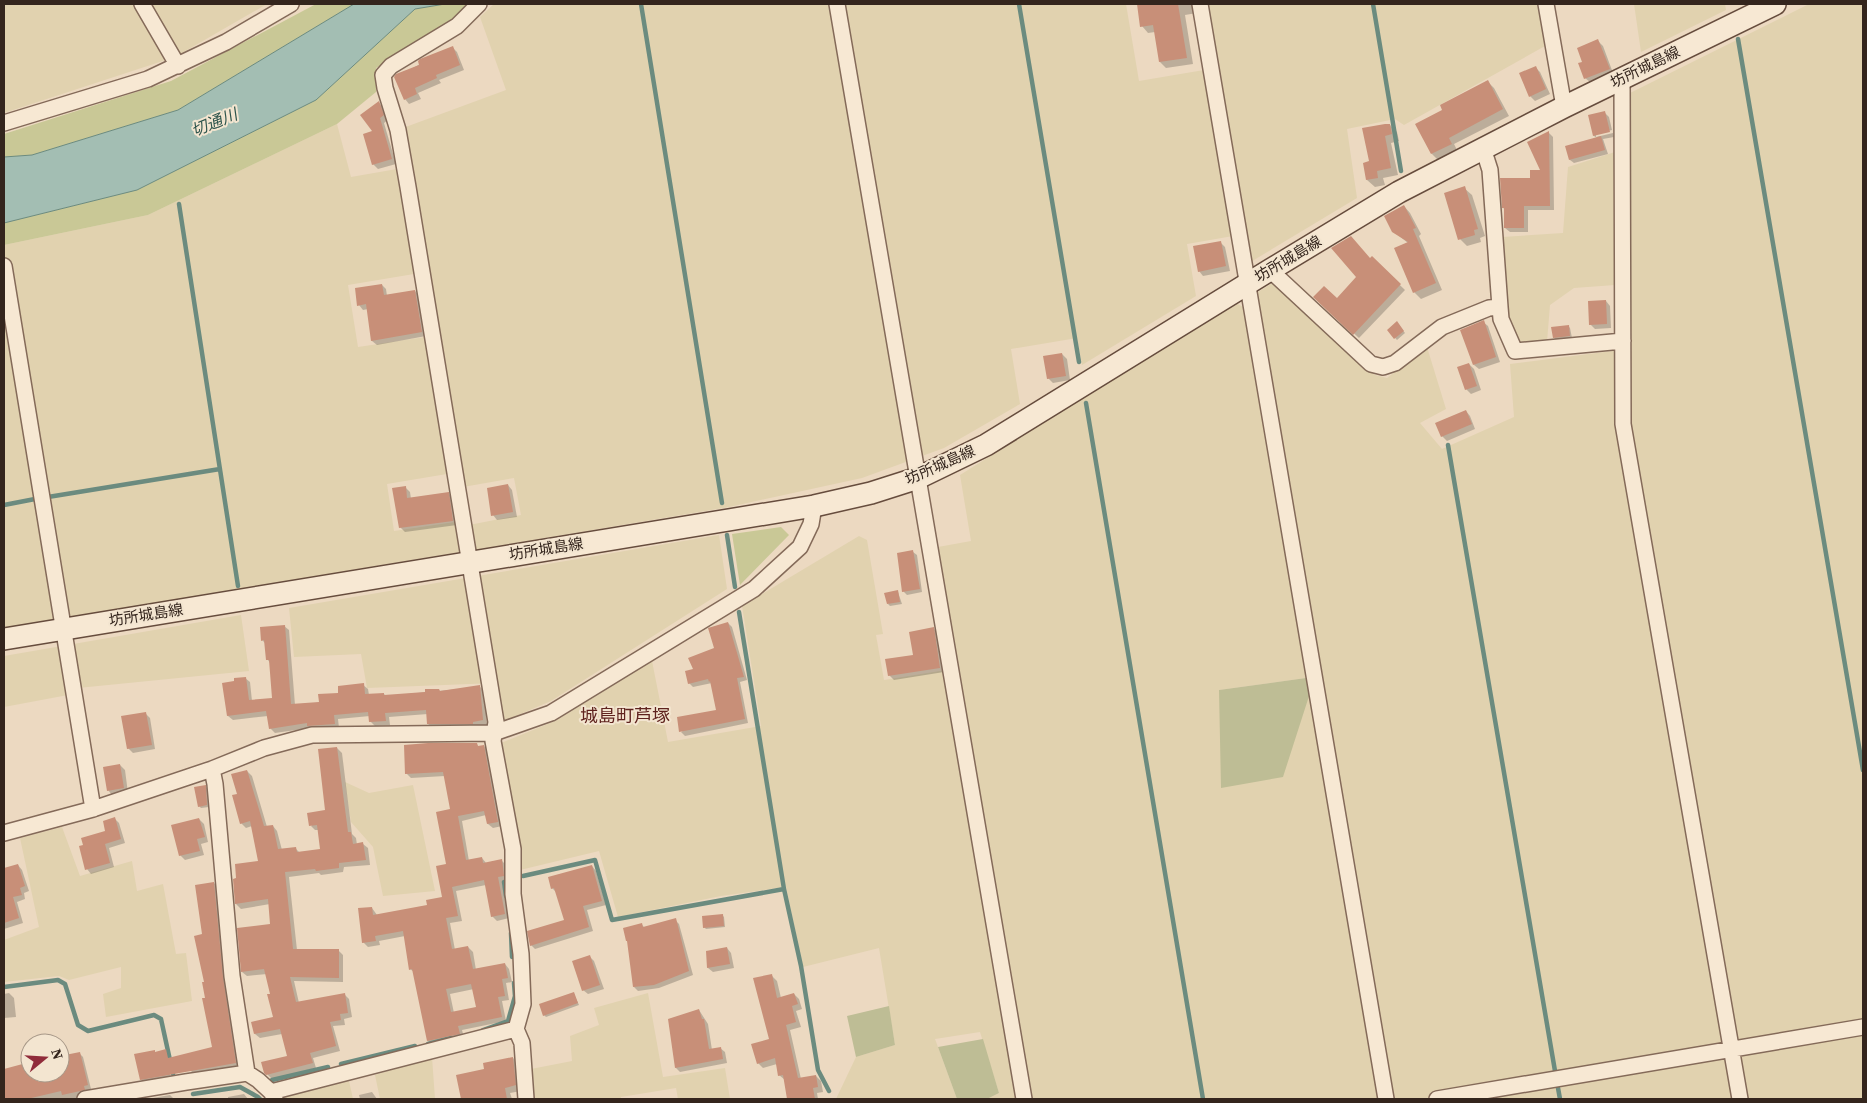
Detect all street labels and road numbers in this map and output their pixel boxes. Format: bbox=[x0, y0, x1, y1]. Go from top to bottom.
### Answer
street label: 坊所城島線 bbox=[1606, 41, 1683, 92]
street label: 坊所城島線 bbox=[1250, 230, 1325, 287]
street label: 坊所城島線 bbox=[901, 440, 978, 489]
street label: 坊所城島線 bbox=[507, 532, 585, 565]
street label: 坊所城島線 bbox=[107, 598, 185, 631]

